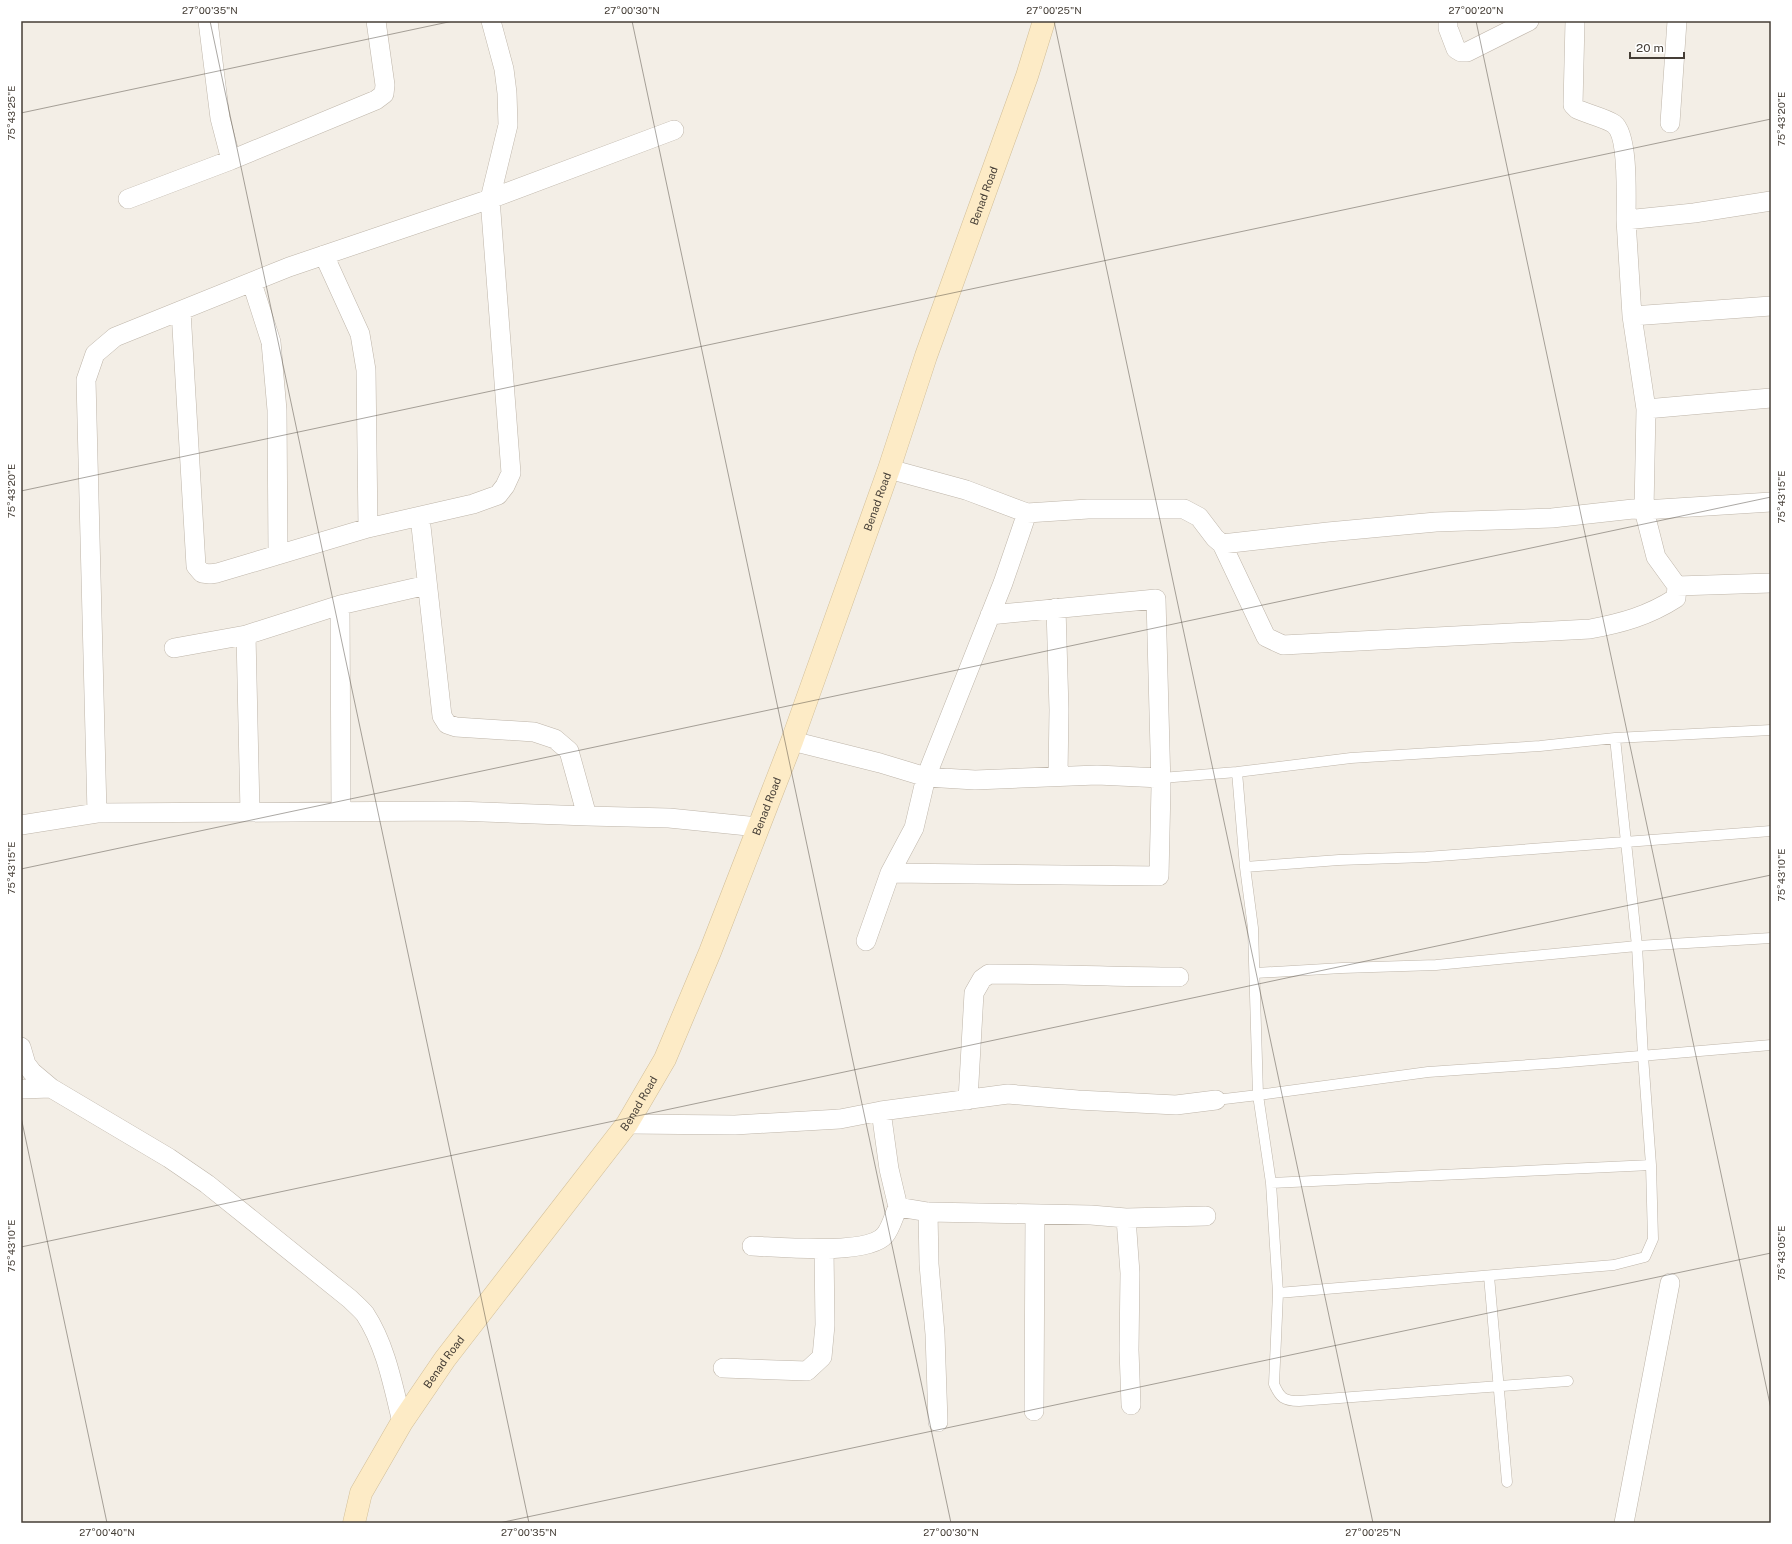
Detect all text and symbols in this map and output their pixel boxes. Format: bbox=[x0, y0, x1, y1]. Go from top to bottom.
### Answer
text: 27°00'35"N bbox=[182, 4, 238, 16]
text: 27°00'30"N bbox=[604, 4, 660, 16]
text: 27°00'25"N bbox=[1026, 4, 1082, 16]
text: 27°00'20"N bbox=[1448, 4, 1504, 16]
scale bar bbox=[1630, 34, 1684, 60]
text: 20 m bbox=[1636, 41, 1664, 55]
text: 75°43'25"E bbox=[5, 86, 17, 140]
text: 75°43'20"E bbox=[1775, 92, 1787, 146]
street label: Benad Road bbox=[968, 165, 1000, 227]
text: 75°43'20"E bbox=[5, 464, 17, 518]
text: 75°43'15"E bbox=[1775, 470, 1787, 524]
street label: Benad Road bbox=[861, 471, 893, 533]
street label: Benad Road bbox=[750, 775, 783, 837]
text: 75°43'15"E bbox=[5, 841, 17, 895]
text: 75°43'10"E bbox=[1775, 849, 1787, 901]
street label: Benad Road bbox=[618, 1074, 660, 1133]
text: 75°43'10"E bbox=[5, 1220, 17, 1272]
text: 75°43'05"E bbox=[1775, 1225, 1787, 1281]
street label: Benad Road bbox=[421, 1333, 467, 1390]
text: 27°00'40"N bbox=[79, 1526, 135, 1538]
text: 27°00'35"N bbox=[501, 1526, 557, 1538]
text: 27°00'30"N bbox=[923, 1526, 979, 1538]
text: 27°00'25"N bbox=[1345, 1526, 1401, 1538]

